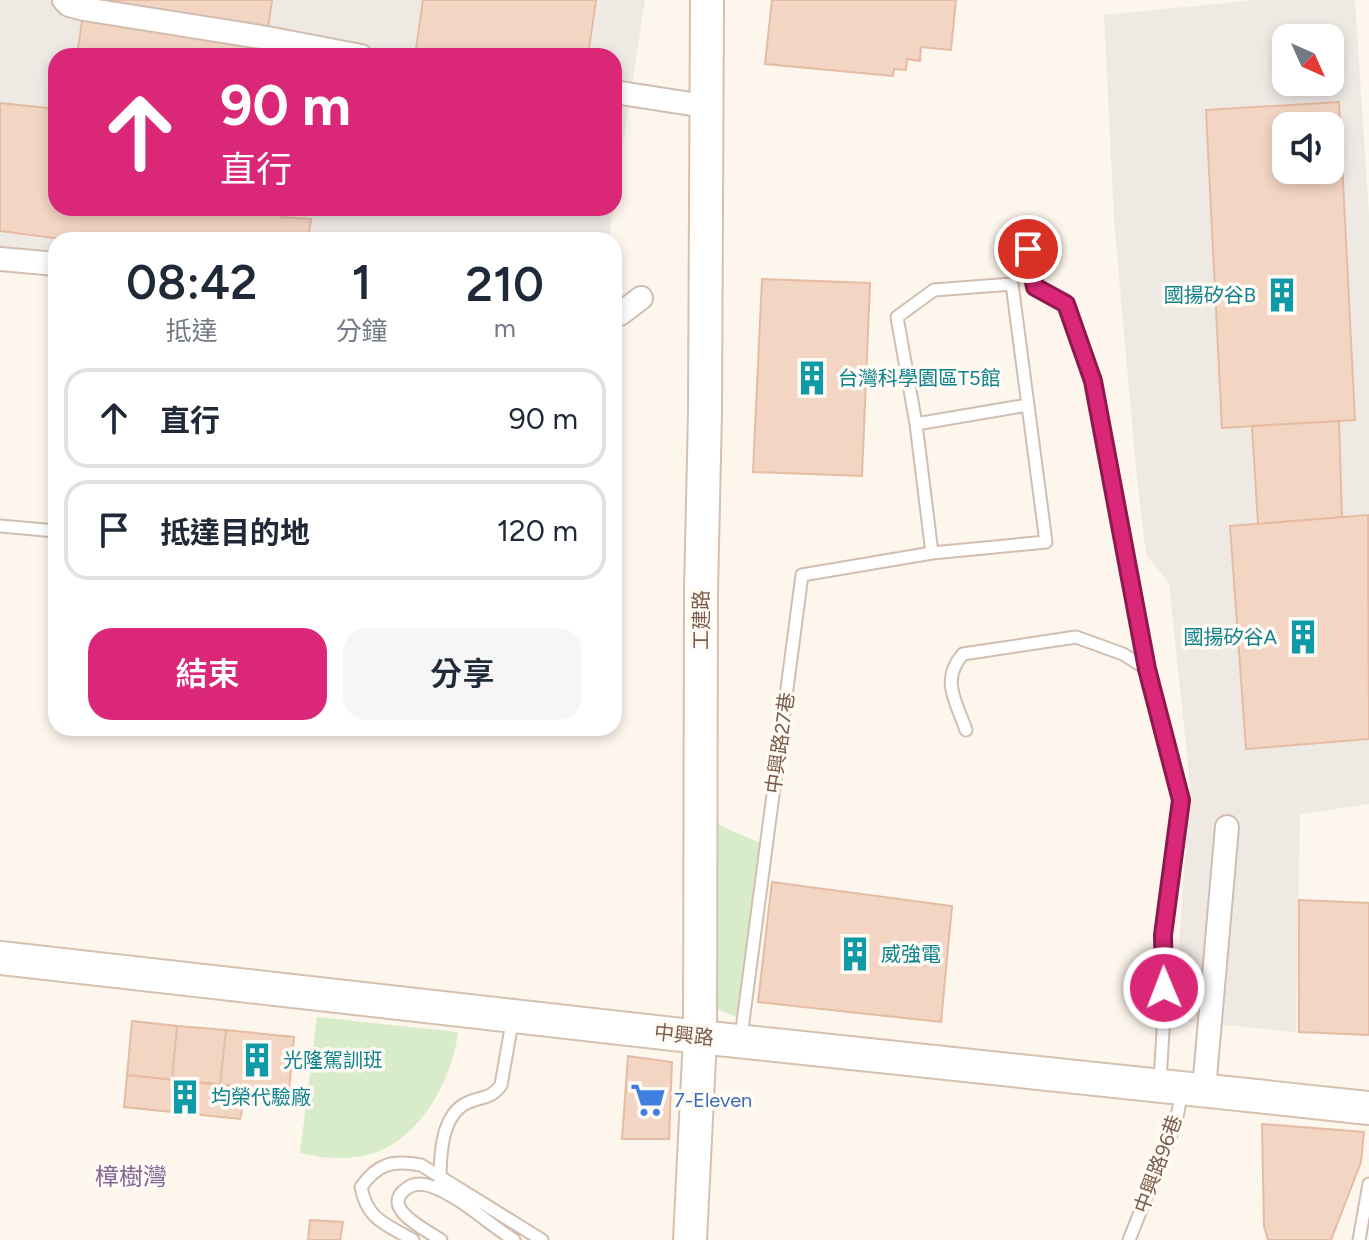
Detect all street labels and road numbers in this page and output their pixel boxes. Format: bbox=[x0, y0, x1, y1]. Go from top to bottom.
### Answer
street label: 工建路 bbox=[689, 590, 713, 650]
street label: 中興路27巷 bbox=[761, 691, 799, 795]
street label: 中興路 bbox=[653, 1020, 715, 1050]
street label: 中興路96巷 bbox=[1129, 1112, 1187, 1216]

